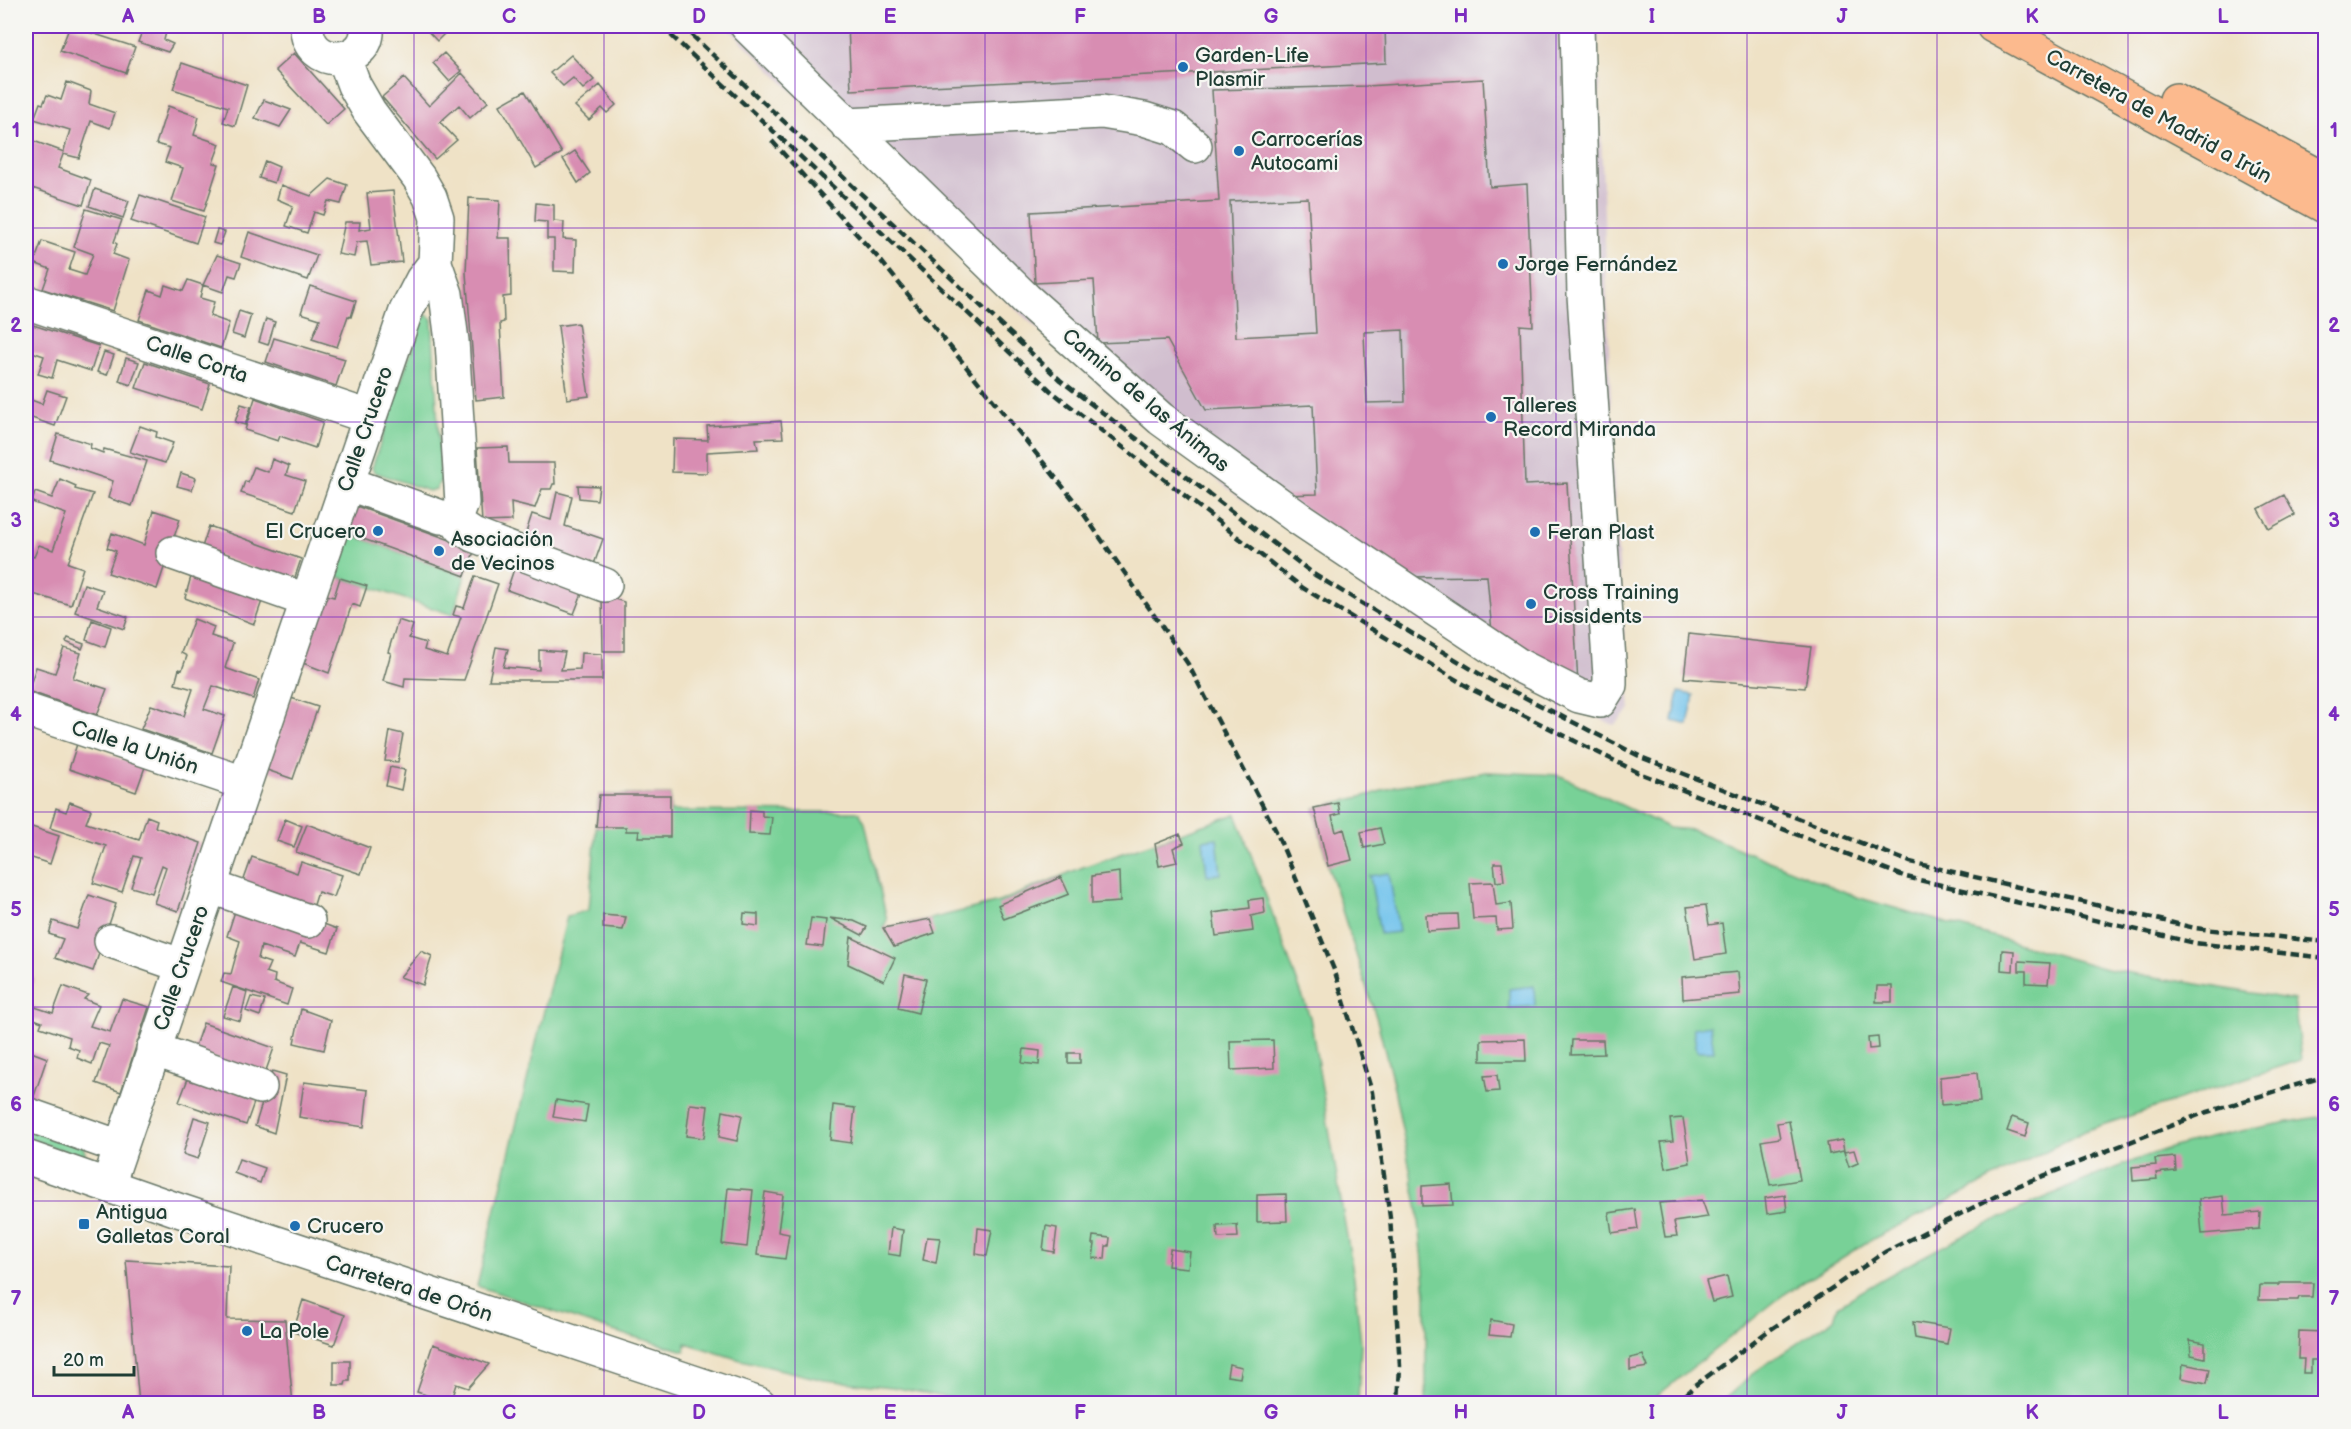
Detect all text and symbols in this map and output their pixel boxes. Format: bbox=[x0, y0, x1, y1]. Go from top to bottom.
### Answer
text: A bbox=[121, 5, 135, 29]
text: B bbox=[312, 5, 326, 29]
text: C bbox=[502, 5, 516, 29]
text: D bbox=[692, 5, 706, 29]
text: E bbox=[884, 5, 897, 29]
text: F bbox=[1074, 5, 1086, 29]
text: G bbox=[1264, 5, 1279, 29]
text: H bbox=[1454, 5, 1468, 29]
text: I bbox=[1649, 5, 1655, 29]
text: J bbox=[1837, 5, 1849, 29]
text: K bbox=[2025, 5, 2039, 29]
text: L bbox=[2217, 5, 2229, 29]
place label: Garden-Life Plasmir bbox=[1195, 43, 1309, 92]
street label: Carretera de Madrid a Irún bbox=[2041, 44, 2276, 189]
marker: Garden-Life Plasmir bbox=[1176, 60, 1190, 74]
text: 1 bbox=[12, 119, 20, 143]
text: 1 bbox=[2330, 119, 2338, 143]
place label: Carrocerías Autocami bbox=[1251, 127, 1363, 176]
marker: Carrocerías Autocami bbox=[1232, 144, 1246, 158]
place label: Jorge Fernández bbox=[1515, 252, 1678, 277]
marker: Jorge Fernández bbox=[1496, 257, 1510, 271]
text: 2 bbox=[10, 314, 22, 338]
text: 2 bbox=[2328, 314, 2340, 338]
street label: Camino de las Ánimas bbox=[1057, 323, 1234, 478]
street label: Calle Corta bbox=[142, 330, 251, 389]
street label: Calle Crucero bbox=[332, 363, 399, 495]
place label: Talleres Record Miranda bbox=[1503, 393, 1656, 442]
marker: Talleres Record Miranda bbox=[1484, 410, 1498, 424]
text: 3 bbox=[10, 509, 22, 533]
text: 3 bbox=[2328, 509, 2340, 533]
place label: El Crucero bbox=[265, 519, 366, 544]
place label: Feran Plast bbox=[1547, 520, 1655, 545]
marker: El Crucero bbox=[371, 524, 385, 538]
marker: Feran Plast bbox=[1528, 525, 1542, 539]
place label: Asociación de Vecinos bbox=[451, 527, 555, 576]
marker: Asociación de Vecinos bbox=[432, 544, 446, 558]
place label: Cross Training Dissidents bbox=[1543, 580, 1679, 629]
marker: Cross Training Dissidents bbox=[1524, 597, 1538, 611]
text: 4 bbox=[10, 703, 22, 727]
text: 4 bbox=[2328, 703, 2340, 727]
street label: Calle la Unión bbox=[68, 715, 202, 780]
text: 5 bbox=[10, 898, 22, 922]
text: 5 bbox=[2328, 898, 2340, 922]
street label: Calle Crucero bbox=[148, 902, 215, 1034]
text: 6 bbox=[10, 1093, 22, 1117]
text: 6 bbox=[2328, 1093, 2340, 1117]
place label: Antigua Galletas Coral bbox=[96, 1200, 230, 1249]
place label: Crucero bbox=[307, 1214, 384, 1239]
marker: Antigua Galletas Coral bbox=[77, 1217, 91, 1231]
marker: Crucero bbox=[288, 1219, 302, 1233]
street label: Carretera de Orón bbox=[322, 1250, 496, 1327]
text: 7 bbox=[10, 1287, 22, 1311]
text: 7 bbox=[2328, 1287, 2340, 1311]
place label: La Pole bbox=[259, 1319, 329, 1344]
marker: La Pole bbox=[240, 1324, 254, 1338]
scale bar bbox=[54, 1339, 134, 1377]
text: 20 m bbox=[63, 1350, 104, 1371]
text: A bbox=[121, 1401, 135, 1425]
text: B bbox=[312, 1401, 326, 1425]
text: C bbox=[502, 1401, 516, 1425]
text: D bbox=[692, 1401, 706, 1425]
text: E bbox=[884, 1401, 897, 1425]
text: F bbox=[1074, 1401, 1086, 1425]
text: G bbox=[1264, 1401, 1279, 1425]
text: H bbox=[1454, 1401, 1468, 1425]
text: I bbox=[1649, 1401, 1655, 1425]
text: J bbox=[1837, 1401, 1849, 1425]
text: K bbox=[2025, 1401, 2039, 1425]
text: L bbox=[2217, 1401, 2229, 1425]

